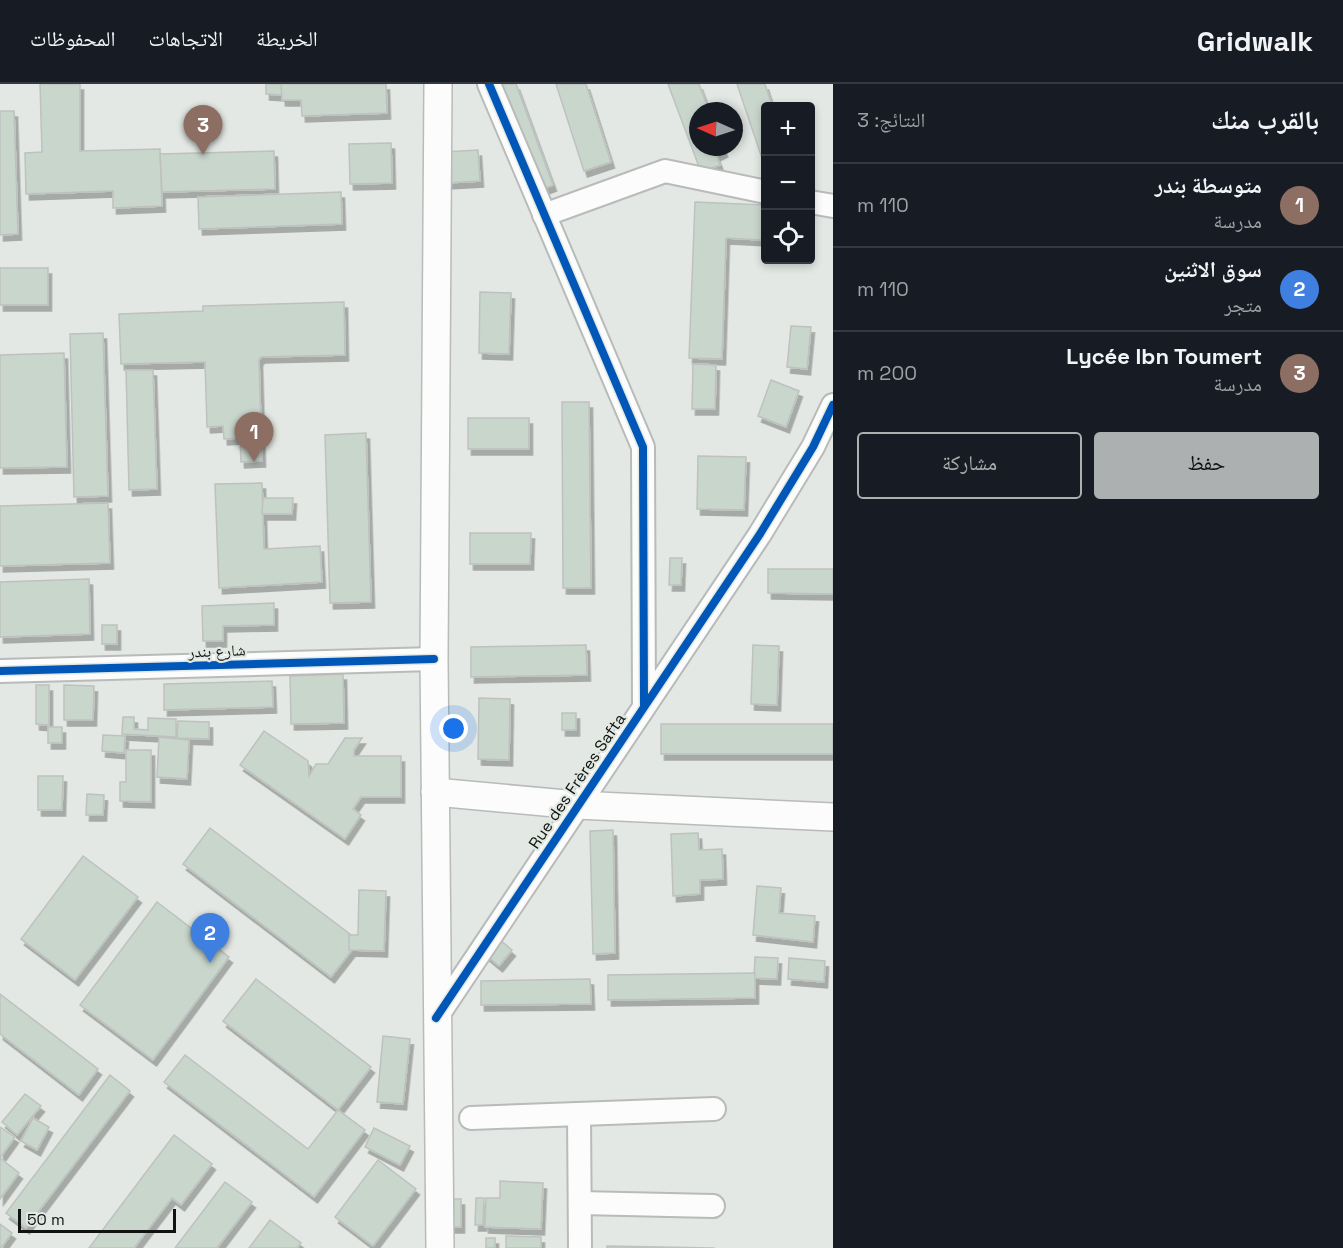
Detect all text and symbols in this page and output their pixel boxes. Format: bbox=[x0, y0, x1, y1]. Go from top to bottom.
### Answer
text: Gridwalk bbox=[1197, 23, 1313, 59]
text: المحفوظات bbox=[30, 25, 115, 52]
text: الاتجاهات bbox=[148, 25, 223, 52]
text: الخريطة bbox=[256, 25, 318, 52]
north arrow bbox=[689, 102, 743, 156]
map controls bbox=[761, 102, 815, 264]
button: + bbox=[761, 102, 815, 156]
text: بالقرب منك bbox=[1211, 103, 1319, 137]
pin: 3 bbox=[184, 106, 222, 155]
text: النتائج: 3 bbox=[857, 107, 925, 133]
button: − bbox=[761, 156, 815, 210]
text: متوسطة بندر bbox=[1155, 171, 1262, 199]
text: 110 m bbox=[857, 192, 909, 218]
text: 1 bbox=[1295, 192, 1304, 218]
text: مدرسة bbox=[1213, 208, 1262, 234]
button: locate bbox=[761, 210, 815, 264]
text: ﺳﻮق اﻻﺛﻨﻴﻦ bbox=[1164, 255, 1262, 283]
text: 110 m bbox=[857, 276, 909, 302]
text: 2 bbox=[1294, 276, 1305, 302]
text: متجر bbox=[1224, 292, 1262, 318]
text: Lycée Ibn Toumert bbox=[1066, 342, 1262, 370]
text: 200 m bbox=[857, 360, 917, 386]
text: 3 bbox=[1293, 360, 1306, 386]
text: مدرسة bbox=[1213, 371, 1262, 397]
pin: 1 bbox=[234, 412, 274, 462]
button: مشاركة bbox=[857, 432, 1082, 499]
button: حفظ bbox=[1094, 432, 1319, 499]
street label: شارع بندر bbox=[187, 640, 246, 663]
street label: Rue des Frères Safta bbox=[524, 709, 630, 853]
your location bbox=[439, 714, 468, 743]
pin: 2 bbox=[190, 914, 230, 963]
scale bar bbox=[18, 1206, 176, 1234]
text: 50 m bbox=[27, 1209, 65, 1230]

